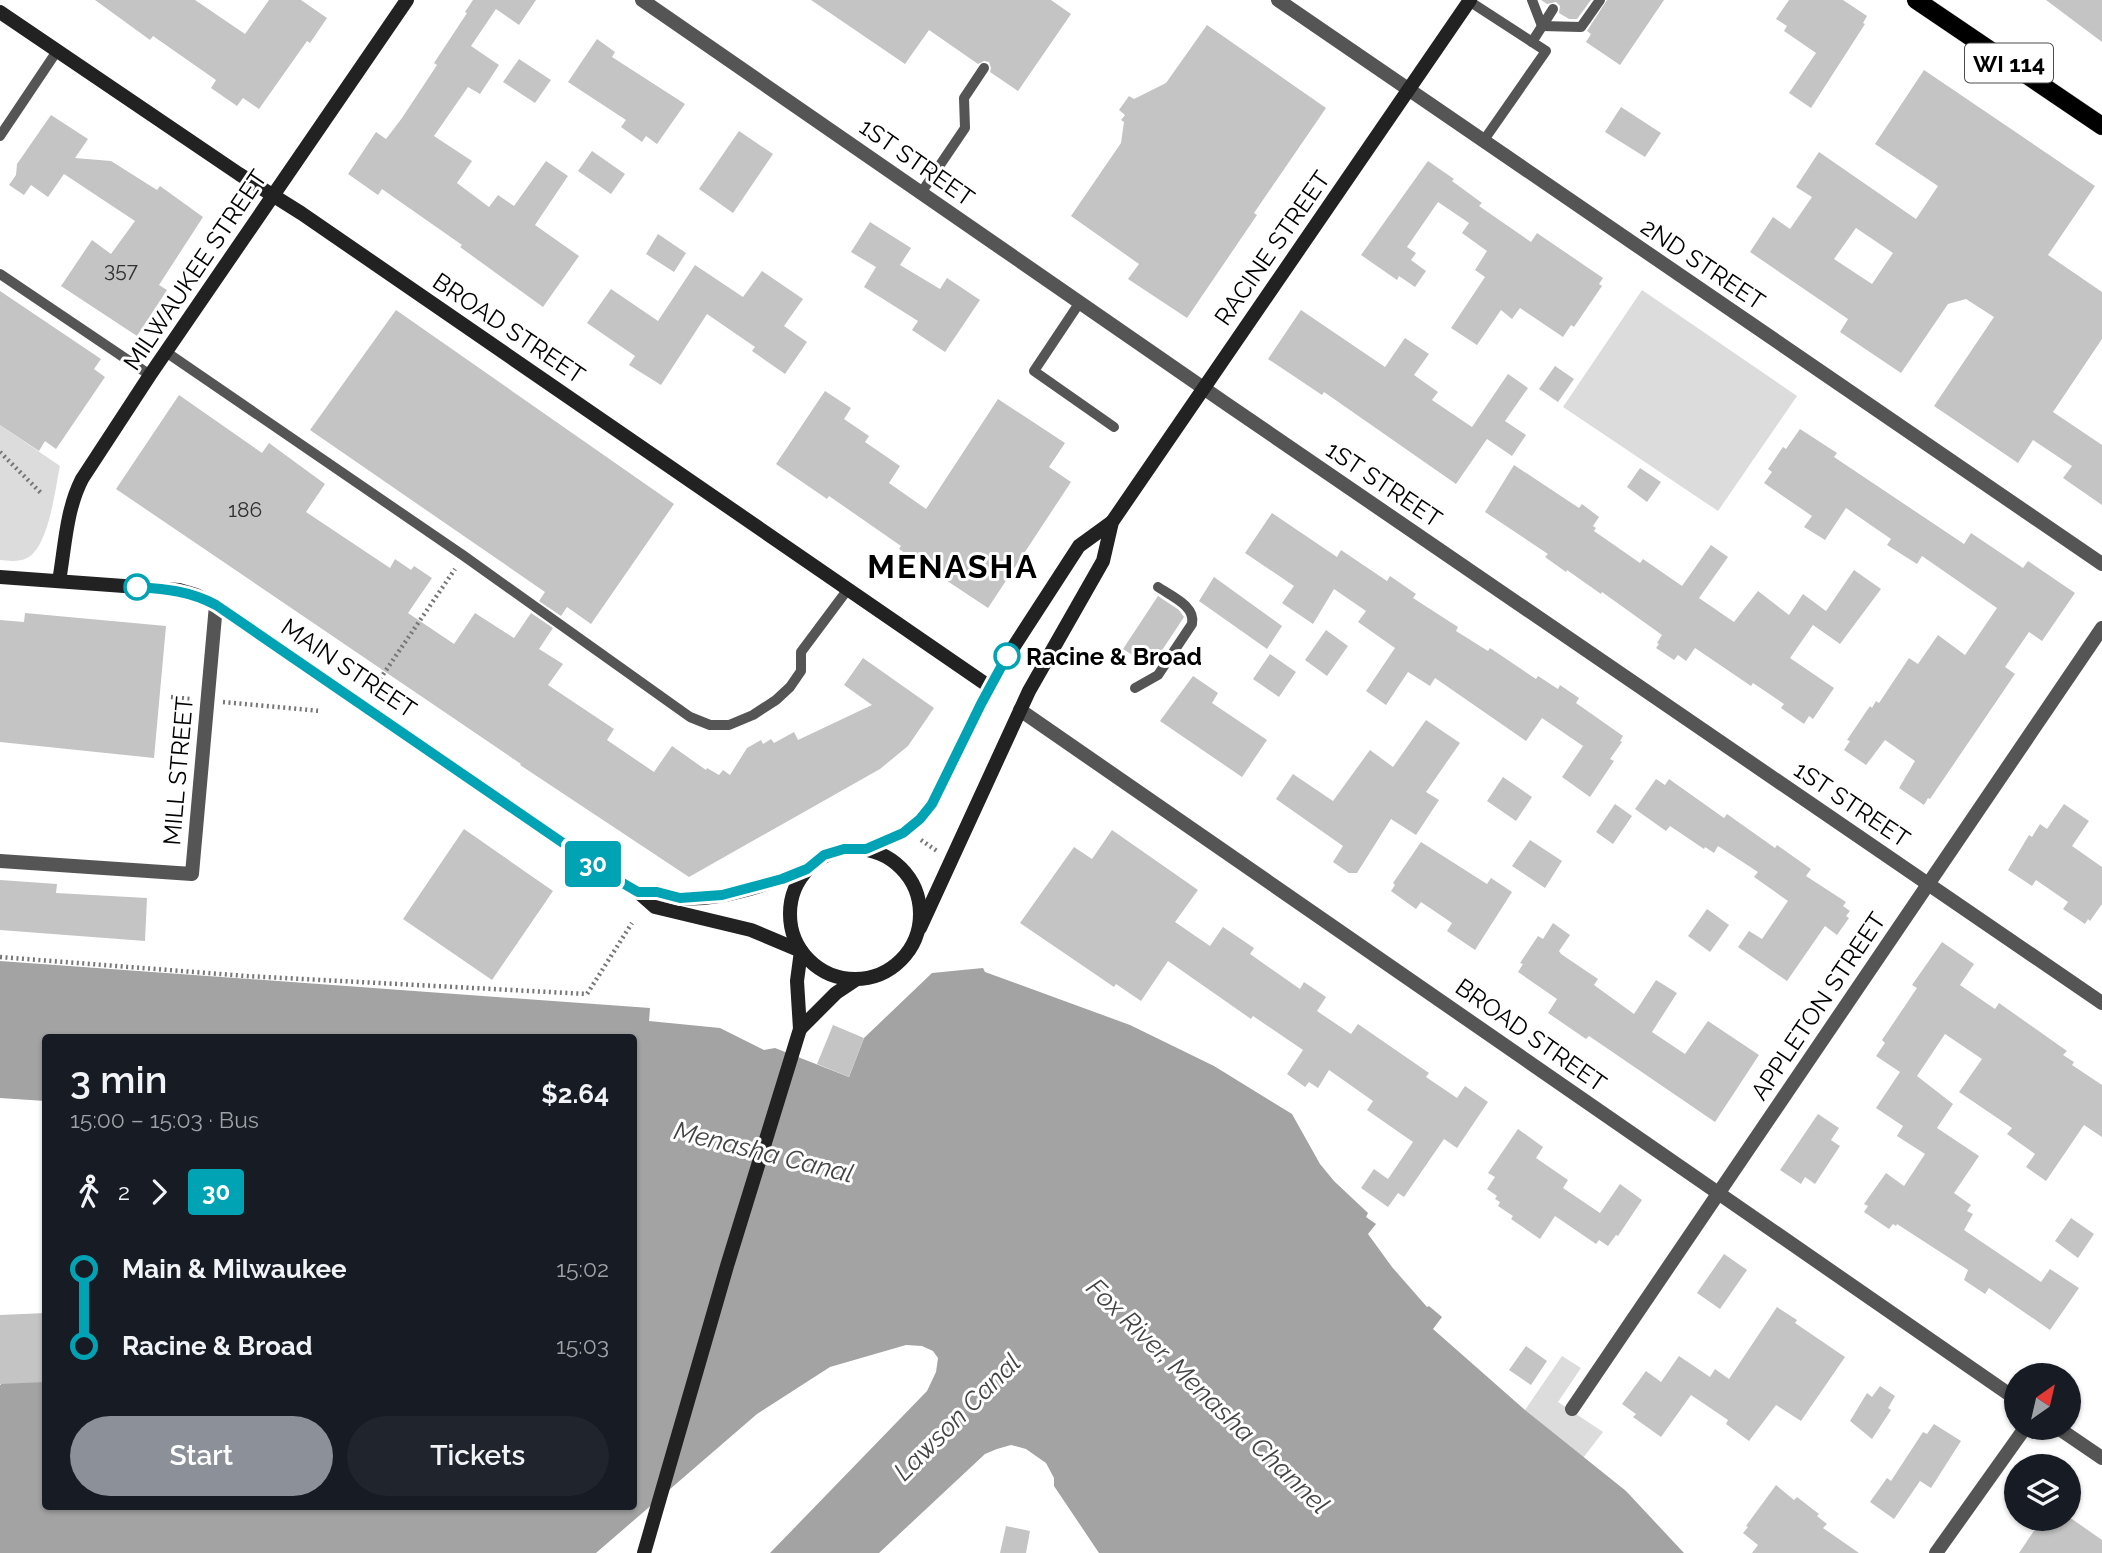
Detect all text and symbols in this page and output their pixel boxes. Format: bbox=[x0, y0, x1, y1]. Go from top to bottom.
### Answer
road number: WI 114 bbox=[1965, 44, 2053, 82]
street label: 1ST STREET bbox=[854, 112, 980, 212]
street label: MILWAUKEE STREET bbox=[117, 164, 273, 376]
street label: RACINE STREET bbox=[1208, 165, 1336, 331]
street label: 2ND STREET bbox=[1636, 212, 1771, 316]
house number: 357 bbox=[104, 257, 139, 282]
street label: BROAD STREET bbox=[427, 266, 591, 390]
street label: 1ST STREET bbox=[1321, 435, 1448, 534]
house number: 186 bbox=[228, 497, 262, 522]
district label: MENASHA bbox=[867, 548, 1039, 585]
unlabelled marker bbox=[124, 574, 150, 600]
street label: MAIN STREET bbox=[276, 612, 422, 724]
place label: Racine & Broad bbox=[1026, 642, 1202, 671]
marker: Racine & Broad bbox=[994, 643, 1020, 669]
street label: MILL STREET bbox=[157, 695, 199, 847]
street label: 1ST STREET bbox=[1789, 755, 1916, 854]
line badge: 30 bbox=[562, 841, 624, 887]
text: 30 bbox=[579, 849, 607, 878]
street label: APPLETON STREET bbox=[1744, 906, 1892, 1105]
street label: BROAD STREET bbox=[1450, 972, 1612, 1098]
text: 3 min bbox=[70, 1057, 167, 1102]
text: $2.64 bbox=[541, 1079, 609, 1109]
text: 15:00 – 15:03 · Bus bbox=[70, 1106, 259, 1133]
water label: Menasha Canal bbox=[671, 1115, 857, 1189]
icon: walk bbox=[70, 1173, 108, 1211]
icon: forward bbox=[140, 1173, 178, 1211]
text: 30 bbox=[202, 1177, 230, 1206]
text: 2 bbox=[118, 1178, 130, 1205]
text: Main & Milwaukee bbox=[122, 1254, 347, 1284]
text: 15:02 bbox=[556, 1255, 609, 1282]
water label: Fox River, Menasha Channel bbox=[1081, 1272, 1336, 1520]
text: Racine & Broad bbox=[122, 1331, 313, 1361]
text: 15:03 bbox=[556, 1332, 609, 1359]
water label: Lawson Canal bbox=[888, 1347, 1027, 1486]
north arrow bbox=[2004, 1363, 2081, 1440]
map controls bbox=[2004, 1363, 2081, 1531]
button: Start bbox=[70, 1416, 333, 1496]
button: Tickets bbox=[347, 1416, 609, 1496]
button: layers bbox=[2004, 1454, 2081, 1531]

